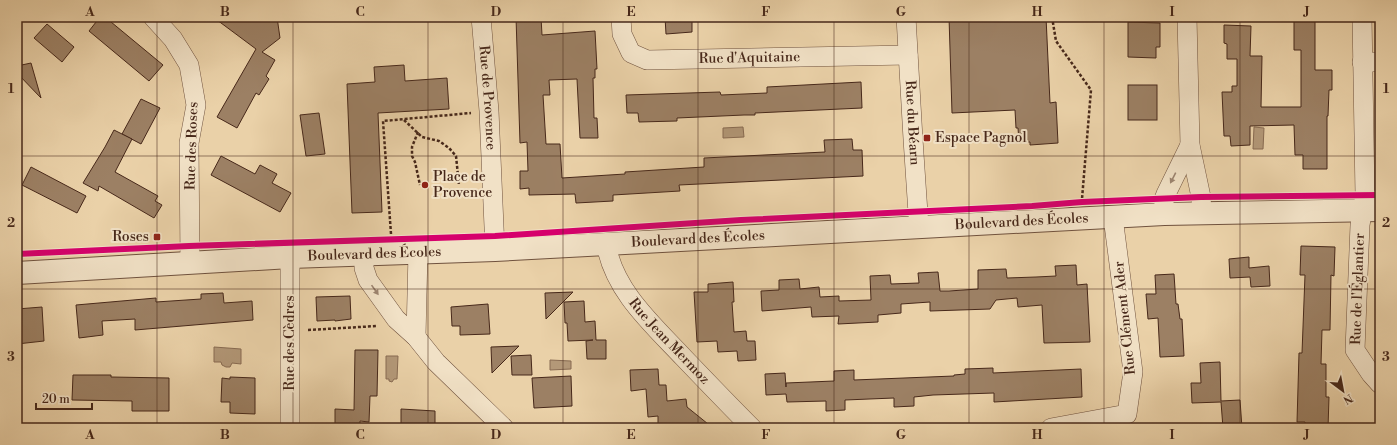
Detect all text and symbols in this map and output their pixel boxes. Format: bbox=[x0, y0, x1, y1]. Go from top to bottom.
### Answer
text: A bbox=[84, 4, 95, 20]
text: B bbox=[220, 4, 230, 20]
text: C bbox=[355, 4, 365, 20]
text: D bbox=[491, 4, 501, 20]
text: E bbox=[626, 4, 636, 20]
text: F bbox=[761, 4, 771, 20]
text: G bbox=[896, 4, 907, 20]
text: H bbox=[1032, 4, 1043, 20]
text: I bbox=[1169, 4, 1175, 20]
text: J bbox=[1302, 4, 1310, 20]
street label: Rue de Provence bbox=[474, 45, 500, 150]
street label: Rue d'Aquitaine bbox=[699, 48, 800, 68]
street label: Rue du Béarn bbox=[901, 80, 924, 167]
text: 1 bbox=[8, 81, 15, 97]
text: 1 bbox=[1383, 81, 1390, 97]
street label: Rue des Roses bbox=[181, 102, 203, 190]
place label: Espace Pagnol bbox=[935, 129, 1027, 147]
marker: Espace Pagnol bbox=[922, 133, 932, 143]
place label: Place de Provence bbox=[433, 168, 492, 202]
one-way arrow bbox=[1170, 173, 1176, 184]
marker: Place de Provence bbox=[420, 180, 430, 190]
street label: Boulevard des Écoles bbox=[953, 209, 1089, 234]
text: 2 bbox=[7, 215, 15, 231]
text: 2 bbox=[1382, 215, 1390, 231]
street label: Boulevard des Écoles bbox=[630, 226, 765, 252]
place label: Roses bbox=[112, 228, 149, 246]
marker: Roses bbox=[152, 232, 162, 242]
street label: Rue de l'Églantier bbox=[1345, 233, 1369, 345]
street label: Boulevard des Écoles bbox=[306, 242, 442, 265]
street label: Rue Clément Ader bbox=[1110, 260, 1140, 376]
one-way arrow bbox=[371, 285, 379, 295]
street label: Rue des Cèdres bbox=[281, 295, 299, 391]
street label: Rue Jean Mermoz bbox=[624, 295, 714, 389]
text: 3 bbox=[7, 349, 15, 365]
text: 3 bbox=[1382, 349, 1390, 365]
north arrow bbox=[1323, 371, 1363, 411]
scale bar bbox=[36, 385, 92, 411]
text: N bbox=[1340, 390, 1355, 407]
text: 20 m bbox=[42, 392, 70, 407]
text: A bbox=[84, 427, 95, 443]
text: B bbox=[220, 427, 230, 443]
text: C bbox=[355, 427, 365, 443]
text: D bbox=[491, 427, 501, 443]
text: E bbox=[626, 427, 636, 443]
text: F bbox=[761, 427, 771, 443]
text: G bbox=[896, 427, 907, 443]
text: H bbox=[1032, 427, 1043, 443]
text: I bbox=[1169, 427, 1175, 443]
text: J bbox=[1302, 427, 1310, 443]

